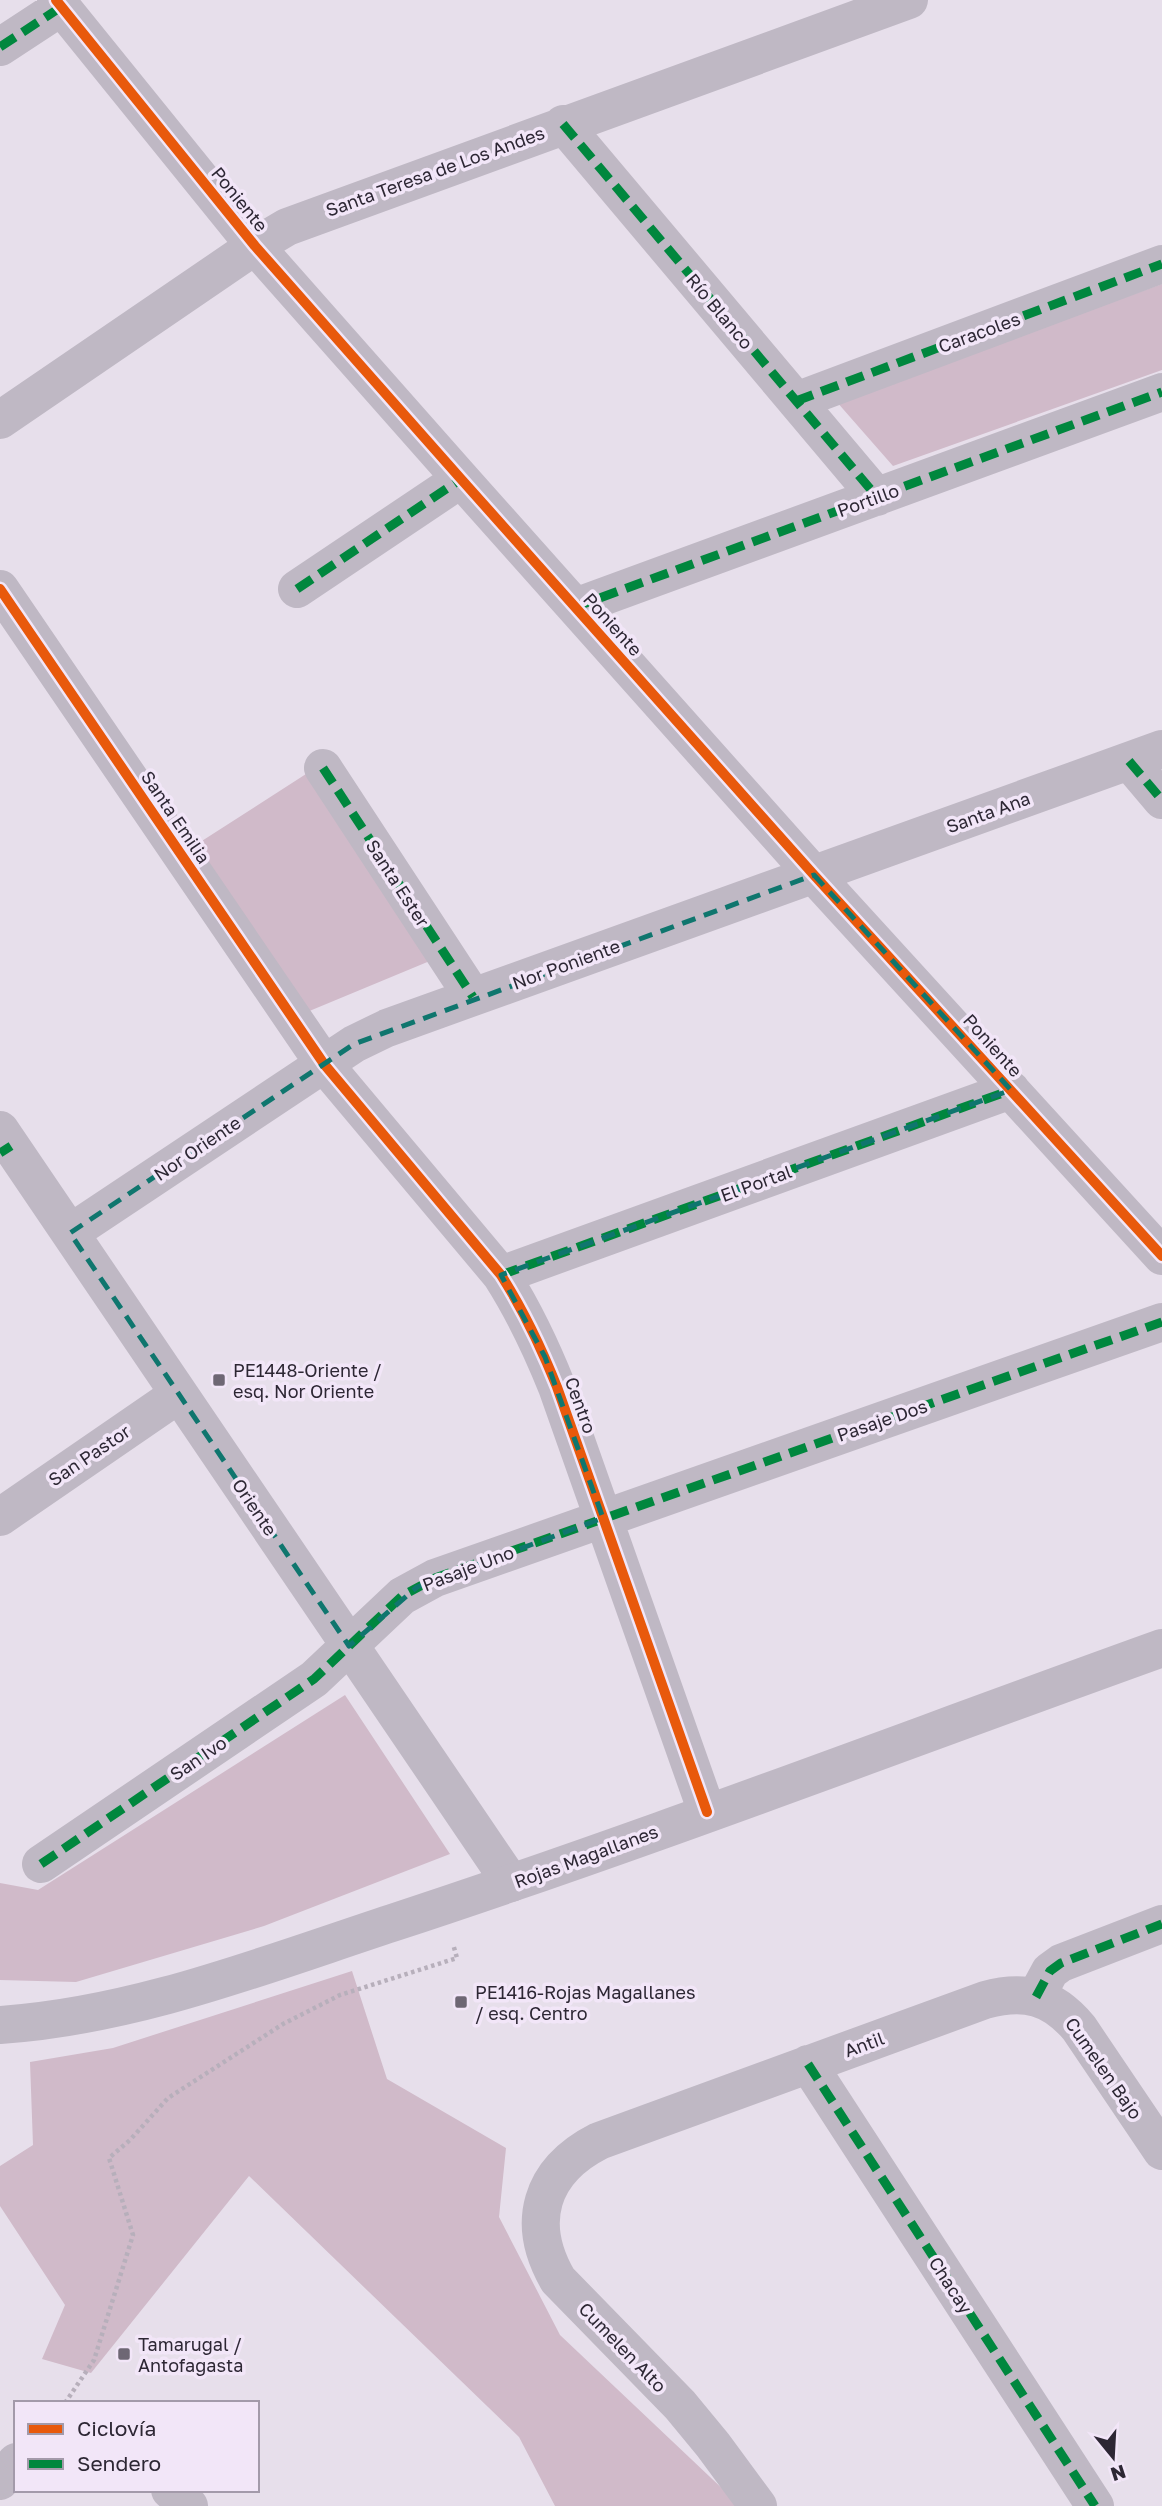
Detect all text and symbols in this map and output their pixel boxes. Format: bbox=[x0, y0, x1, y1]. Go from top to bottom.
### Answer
street label: Santa Teresa de Los Andes bbox=[323, 121, 547, 221]
street label: Poniente bbox=[207, 162, 273, 236]
street label: Río Blanco bbox=[682, 269, 758, 353]
street label: Caracoles bbox=[935, 307, 1023, 357]
street label: Portillo bbox=[834, 479, 902, 521]
street label: Poniente bbox=[579, 588, 647, 660]
street label: Santa Emilia bbox=[137, 767, 215, 867]
street label: Santa Ana bbox=[943, 787, 1033, 837]
street label: Santa Ester bbox=[362, 835, 434, 931]
street label: Nor Poniente bbox=[509, 934, 623, 994]
street label: Poniente bbox=[959, 1009, 1027, 1081]
street label: Nor Oriente bbox=[149, 1111, 245, 1185]
street label: El Portal bbox=[717, 1160, 795, 1206]
place label: PE1448-Oriente / esq. Nor Oriente bbox=[233, 1359, 382, 1402]
marker: PE1448-Oriente / esq. Nor Oriente bbox=[211, 1372, 227, 1388]
street label: Centro bbox=[561, 1374, 601, 1436]
street label: Pasaje Dos bbox=[834, 1394, 930, 1446]
street label: San Pastor bbox=[44, 1420, 134, 1490]
street label: Oriente bbox=[228, 1474, 282, 1540]
street label: Pasaje Uno bbox=[419, 1540, 517, 1596]
street label: San Ivo bbox=[166, 1731, 230, 1785]
street label: Rojas Magallanes bbox=[511, 1820, 661, 1892]
place label: PE1416-Rojas Magallanes / esq. Centro bbox=[475, 1981, 695, 2024]
marker: PE1416-Rojas Magallanes / esq. Centro bbox=[453, 1994, 469, 2010]
street label: Cumelen Bajo bbox=[1061, 2013, 1147, 2123]
street label: Antil bbox=[841, 2027, 887, 2061]
street label: Chacay bbox=[925, 2253, 977, 2317]
street label: Cumelen Alto bbox=[575, 2298, 671, 2396]
place label: Tamarugal / Antofagasta bbox=[138, 2333, 243, 2376]
marker: Tamarugal / Antofagasta bbox=[116, 2346, 132, 2362]
legend bbox=[14, 2401, 259, 2492]
text: Ciclovía bbox=[77, 2415, 156, 2441]
north arrow bbox=[1078, 2422, 1148, 2492]
text: Sendero bbox=[77, 2450, 161, 2476]
text: N bbox=[1108, 2460, 1129, 2487]

